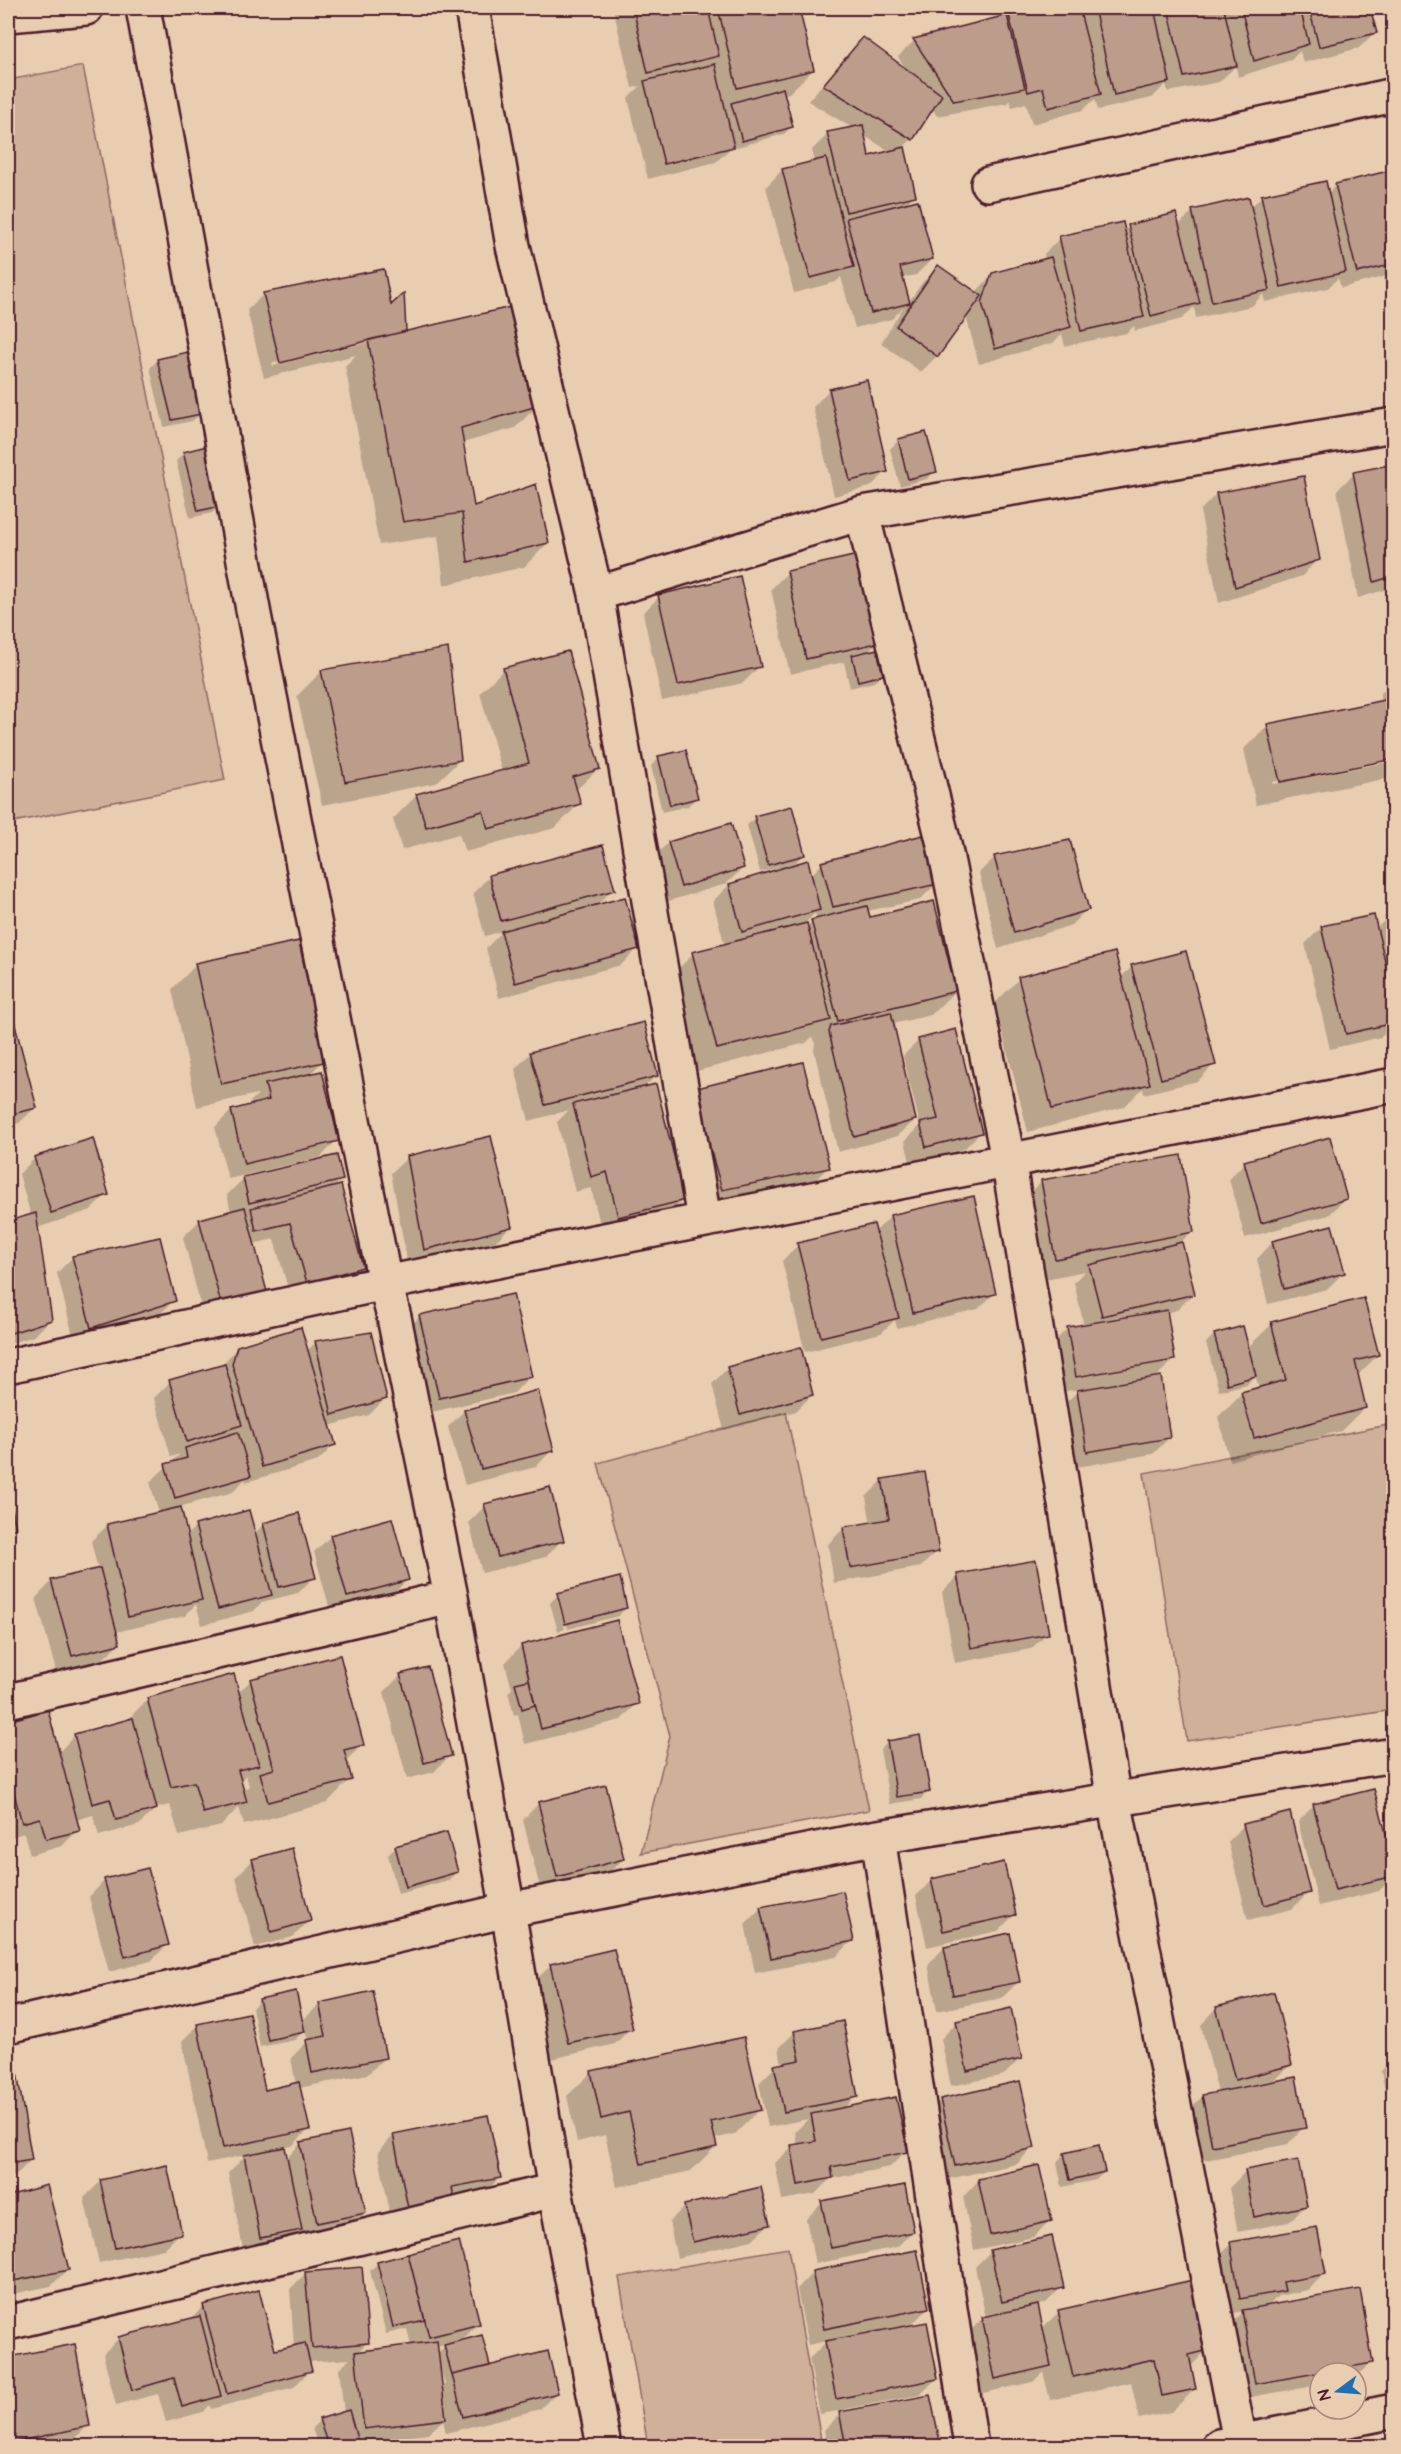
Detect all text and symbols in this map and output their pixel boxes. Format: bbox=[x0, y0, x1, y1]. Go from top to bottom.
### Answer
north arrow bbox=[1308, 2361, 1368, 2421]
text: N bbox=[1313, 2387, 1336, 2403]

